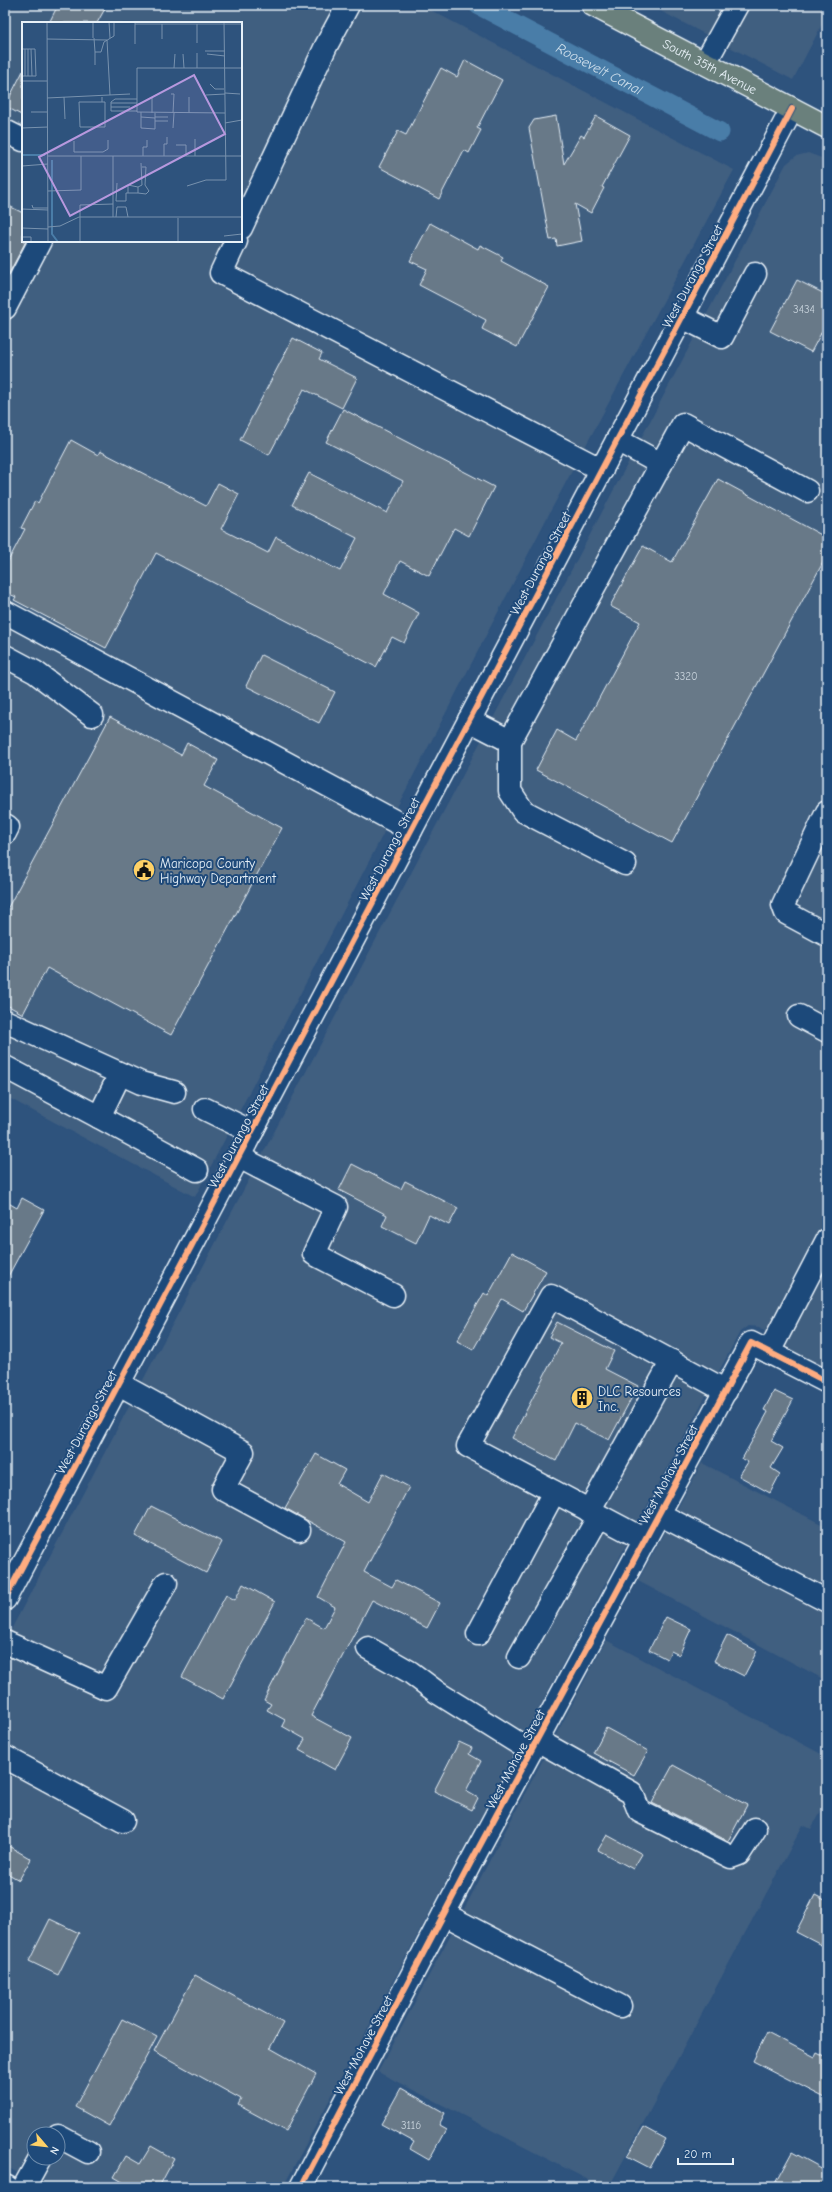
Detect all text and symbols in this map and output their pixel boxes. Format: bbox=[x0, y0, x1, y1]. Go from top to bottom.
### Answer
inset map bbox=[22, 22, 242, 242]
street label: South 35th Avenue bbox=[660, 36, 760, 97]
water label: Roosevelt Canal bbox=[553, 40, 646, 99]
street label: West Durango Street bbox=[659, 221, 727, 330]
house number: 3434 bbox=[793, 303, 815, 316]
street label: West Durango Street bbox=[507, 508, 575, 617]
house number: 3320 bbox=[674, 670, 698, 683]
street label: West Durango Street bbox=[356, 794, 424, 903]
place label: Maricopa County Highway Department bbox=[160, 856, 277, 886]
public building icon: Maricopa County Highway Department bbox=[131, 857, 157, 883]
street label: West Durango Street bbox=[205, 1081, 273, 1190]
street label: West Durango Street bbox=[53, 1367, 121, 1476]
place label: DLC Resources Inc. bbox=[598, 1384, 681, 1414]
building icon: DLC Resources Inc. bbox=[569, 1385, 595, 1411]
street label: West Mohave Street bbox=[636, 1421, 702, 1526]
street label: West Mohave Street bbox=[483, 1706, 549, 1811]
street label: West Mohave Street bbox=[331, 1992, 397, 2097]
house number: 3116 bbox=[401, 2119, 421, 2132]
north arrow bbox=[26, 2126, 66, 2166]
scale bar bbox=[678, 2140, 733, 2166]
text: N bbox=[47, 2144, 62, 2157]
text: 20 m bbox=[684, 2147, 712, 2161]

